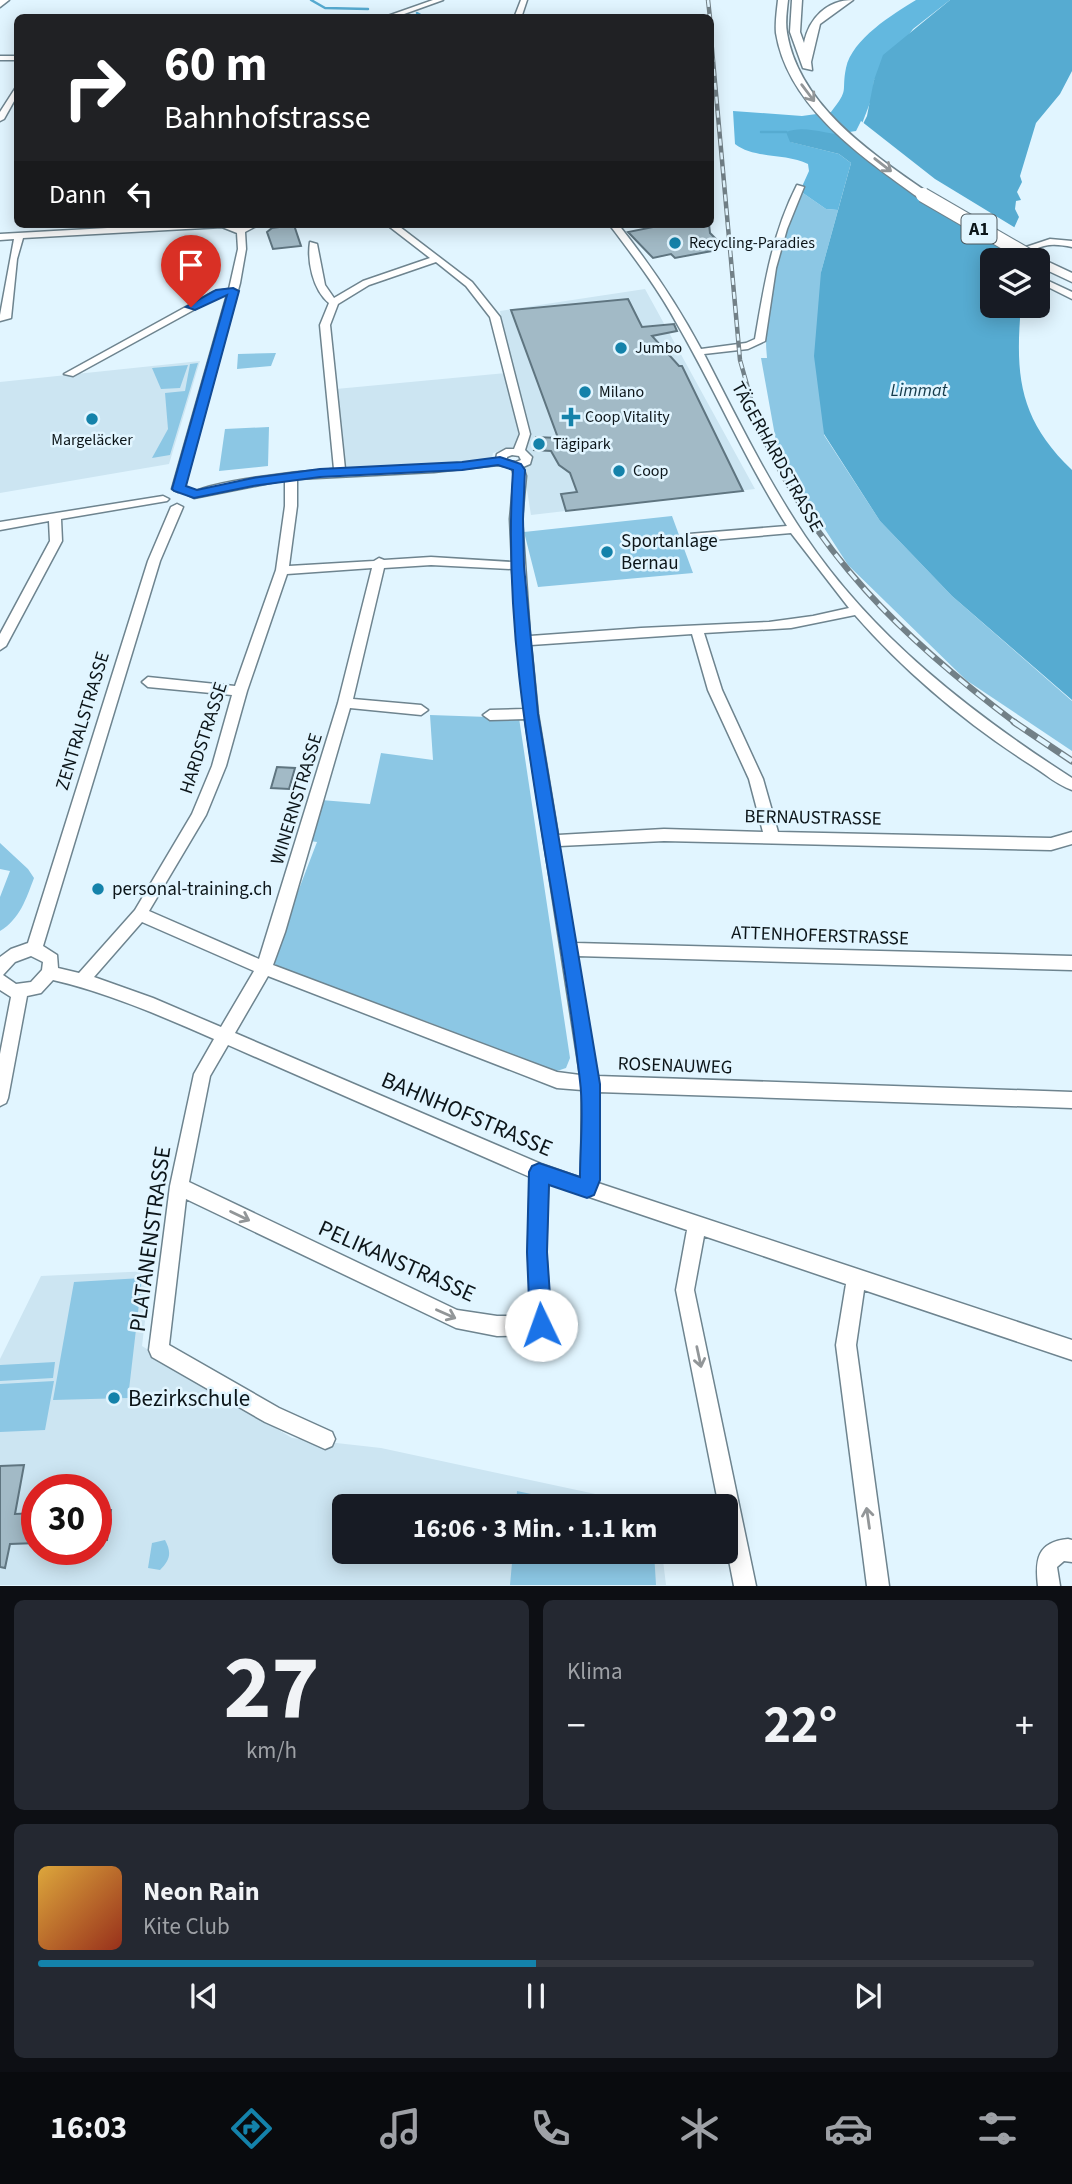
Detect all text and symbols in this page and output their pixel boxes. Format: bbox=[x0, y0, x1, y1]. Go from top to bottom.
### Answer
text: 60 m bbox=[164, 30, 268, 100]
icon: right bbox=[49, 42, 140, 133]
one-way arrow bbox=[800, 83, 815, 102]
text: Bahnhofstrasse bbox=[164, 95, 371, 141]
one-way arrow bbox=[873, 158, 891, 173]
icon: left bbox=[121, 175, 159, 213]
text: Dann bbox=[49, 176, 107, 213]
road number: A1 bbox=[962, 214, 996, 244]
place label: Recycling-Paradies bbox=[689, 232, 815, 254]
pin bbox=[161, 235, 221, 307]
marker: Recycling-Paradies bbox=[667, 235, 683, 251]
icon: arrive bbox=[172, 246, 210, 284]
map controls bbox=[980, 248, 1050, 318]
button: layers bbox=[980, 248, 1050, 318]
place label: Jumbo bbox=[635, 337, 682, 359]
marker: Jumbo bbox=[613, 340, 629, 356]
street label: TÄGERHARDSTRASSE bbox=[724, 377, 830, 537]
water label: Limmat bbox=[891, 378, 949, 403]
place label: Milano bbox=[599, 381, 644, 403]
marker: Milano bbox=[577, 384, 593, 400]
place label: Coop Vitality bbox=[585, 406, 670, 428]
marker: Coop Vitality bbox=[563, 409, 579, 425]
marker: Margeläcker bbox=[84, 411, 100, 427]
place label: Margeläcker bbox=[51, 429, 133, 451]
place label: Tägipark bbox=[553, 433, 611, 455]
marker: Tägipark bbox=[531, 436, 547, 452]
place label: Coop bbox=[633, 460, 668, 482]
marker: Coop bbox=[611, 463, 627, 479]
place label: Sportanlage Bernau bbox=[621, 528, 718, 577]
marker: Sportanlage Bernau bbox=[599, 544, 615, 560]
street label: ZENTRALSTRASSE bbox=[49, 648, 117, 794]
street label: HARDSTRASSE bbox=[173, 679, 235, 797]
street label: WINERNSTRASSE bbox=[264, 730, 330, 868]
street label: BERNAUSTRASSE bbox=[744, 803, 882, 833]
place label: personal-training.ch bbox=[112, 876, 272, 903]
marker: personal-training.ch bbox=[90, 881, 106, 897]
street label: ATTENHOFERSTRASSE bbox=[731, 919, 909, 953]
street label: ROSENAUWEG bbox=[617, 1051, 733, 1081]
street label: BAHNHOFSTRASSE bbox=[376, 1063, 558, 1165]
street label: PLATANENSTRASSE bbox=[121, 1144, 179, 1334]
one-way arrow bbox=[229, 1209, 250, 1223]
street label: PELIKANSTRASSE bbox=[313, 1212, 481, 1310]
position arrow bbox=[504, 1288, 578, 1362]
one-way arrow bbox=[435, 1308, 456, 1321]
one-way arrow bbox=[692, 1345, 706, 1368]
place label: Bezirkschule bbox=[128, 1382, 250, 1415]
marker: Bezirkschule bbox=[106, 1390, 122, 1406]
speed limit sign: 30 bbox=[21, 1474, 112, 1565]
one-way arrow bbox=[862, 1507, 875, 1530]
text: 16:06 · 3 Min. · 1.1 km bbox=[413, 1510, 657, 1547]
text: 27 bbox=[223, 1624, 320, 1753]
text: Klima bbox=[567, 1655, 623, 1688]
text: 22° bbox=[764, 1689, 837, 1763]
text: − bbox=[567, 1699, 586, 1753]
text: + bbox=[1015, 1699, 1034, 1753]
text: km/h bbox=[246, 1734, 297, 1767]
text: Neon Rain bbox=[143, 1873, 260, 1910]
text: Kite Club bbox=[143, 1910, 230, 1943]
icon: previous bbox=[185, 1977, 223, 2015]
icon: pause bbox=[517, 1977, 555, 2015]
icon: next bbox=[849, 1977, 887, 2015]
icon: directions bbox=[227, 2104, 276, 2153]
icon: music bbox=[376, 2104, 425, 2153]
icon: phone bbox=[526, 2104, 575, 2153]
icon: climate bbox=[675, 2104, 724, 2153]
icon: car bbox=[824, 2104, 873, 2153]
icon: filters bbox=[973, 2104, 1022, 2153]
text: 16:03 bbox=[50, 2105, 127, 2151]

